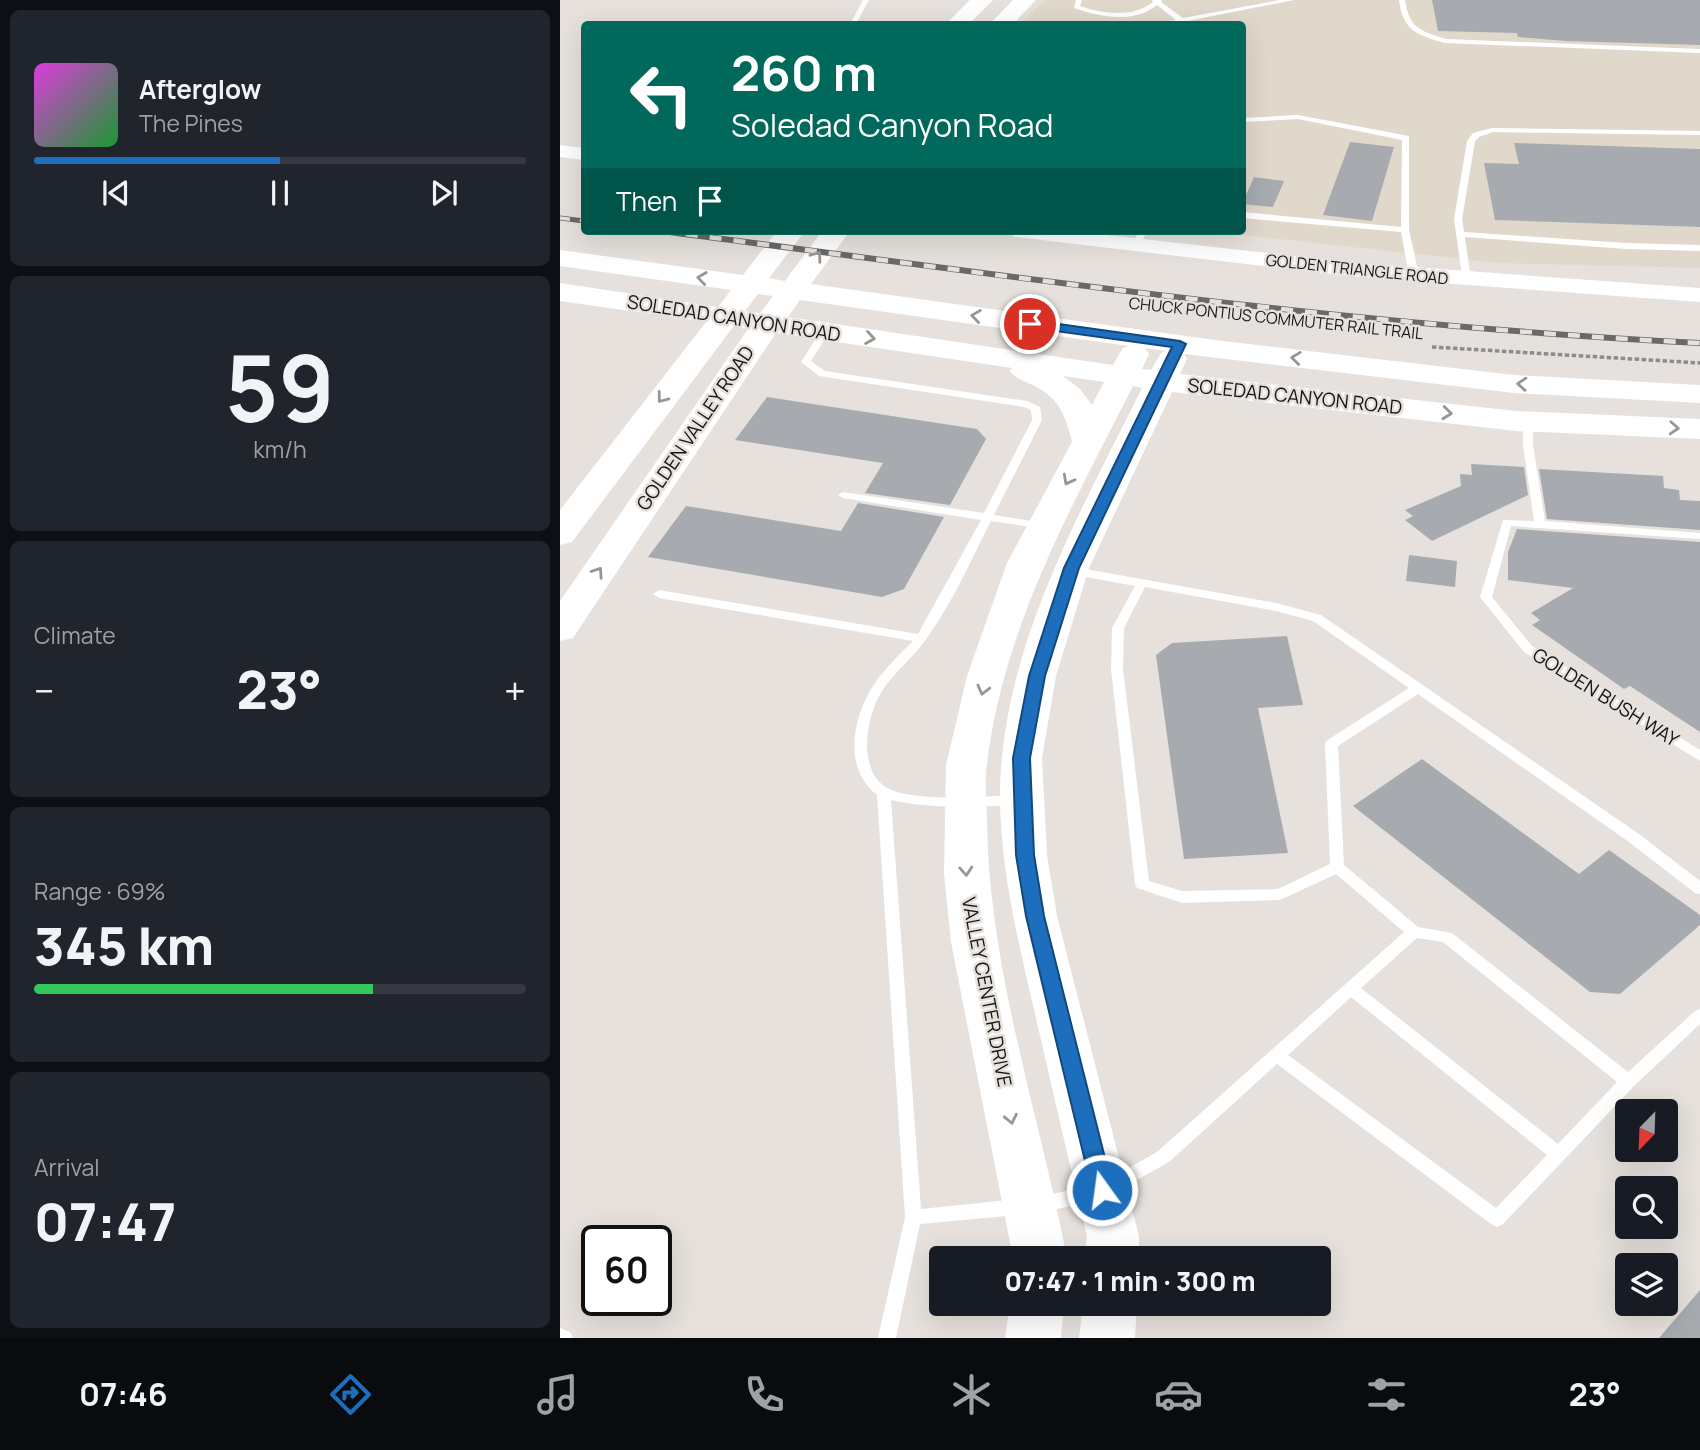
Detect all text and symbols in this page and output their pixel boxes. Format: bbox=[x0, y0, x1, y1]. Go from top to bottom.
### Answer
text: 260 m bbox=[731, 39, 877, 106]
icon: left bbox=[616, 49, 707, 140]
text: Afterglow bbox=[139, 71, 261, 107]
text: Soledad Canyon Road bbox=[731, 103, 1053, 147]
text: The Pines bbox=[139, 107, 243, 139]
icon: previous bbox=[97, 174, 135, 212]
icon: pause bbox=[261, 174, 299, 212]
icon: next bbox=[425, 174, 463, 212]
icon: arrive bbox=[691, 182, 729, 220]
text: Then bbox=[616, 183, 677, 219]
street label: GOLDEN TRIANGLE ROAD bbox=[1265, 248, 1450, 290]
one-way arrow bbox=[809, 251, 822, 263]
one-way arrow bbox=[696, 271, 708, 286]
street label: SOLEDAD CANYON ROAD bbox=[625, 288, 843, 348]
street label: CHUCK PONTIUS COMMUTER RAIL TRAIL bbox=[1128, 292, 1424, 344]
pin bbox=[1000, 294, 1060, 354]
icon: arrive bbox=[1011, 305, 1049, 343]
one-way arrow bbox=[970, 309, 982, 324]
text: 59 bbox=[225, 325, 335, 449]
one-way arrow bbox=[864, 330, 876, 345]
street label: GOLDEN VALLEY ROAD bbox=[630, 341, 760, 515]
one-way arrow bbox=[1290, 351, 1302, 366]
street label: SOLEDAD CANYON ROAD bbox=[1186, 372, 1404, 420]
one-way arrow bbox=[1516, 377, 1527, 392]
one-way arrow bbox=[658, 390, 670, 403]
one-way arrow bbox=[1441, 406, 1453, 421]
one-way arrow bbox=[1669, 420, 1680, 435]
text: km/h bbox=[253, 433, 307, 465]
one-way arrow bbox=[1063, 472, 1077, 485]
one-way arrow bbox=[589, 567, 602, 580]
text: Climate bbox=[34, 619, 116, 651]
street label: GOLDEN BUSH WAY bbox=[1528, 641, 1685, 753]
text: 23° bbox=[237, 654, 322, 725]
text: − bbox=[34, 664, 55, 716]
text: + bbox=[504, 664, 526, 716]
one-way arrow bbox=[976, 683, 991, 695]
one-way arrow bbox=[958, 866, 973, 877]
text: Range · 69% bbox=[34, 875, 165, 907]
street label: VALLEY CENTER DRIVE bbox=[956, 895, 1018, 1089]
text: 345 km bbox=[34, 910, 214, 981]
north arrow bbox=[1615, 1099, 1678, 1162]
map controls bbox=[1615, 1099, 1678, 1316]
one-way arrow bbox=[1003, 1113, 1018, 1125]
text: Arrival bbox=[34, 1151, 100, 1183]
position arrow bbox=[1065, 1153, 1139, 1227]
button: search bbox=[1615, 1176, 1678, 1239]
text: 07:47 bbox=[34, 1186, 176, 1257]
speed limit sign: 60 bbox=[581, 1225, 672, 1316]
button: layers bbox=[1615, 1253, 1678, 1316]
text: 07:47 · 1 min · 300 m bbox=[1005, 1263, 1255, 1299]
icon: directions bbox=[326, 1370, 375, 1419]
icon: music bbox=[533, 1370, 582, 1419]
icon: phone bbox=[740, 1370, 789, 1419]
icon: climate bbox=[947, 1370, 996, 1419]
icon: car bbox=[1154, 1370, 1203, 1419]
icon: filters bbox=[1362, 1370, 1411, 1419]
text: 07:46 bbox=[79, 1372, 168, 1416]
text: 23° bbox=[1569, 1372, 1621, 1416]

